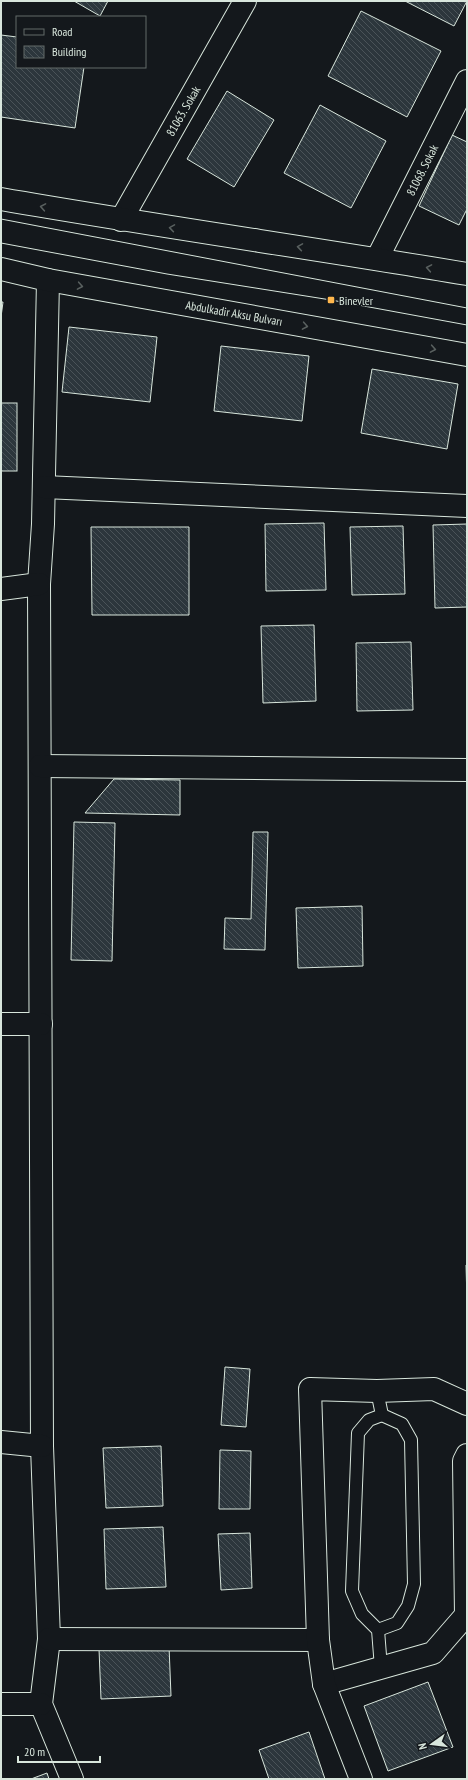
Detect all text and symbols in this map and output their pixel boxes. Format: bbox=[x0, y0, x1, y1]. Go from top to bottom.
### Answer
legend bbox=[16, 16, 146, 68]
text: Road bbox=[52, 24, 72, 39]
text: Building bbox=[52, 44, 87, 59]
street label: 81063. Sokak bbox=[163, 83, 203, 139]
street label: 81068. Sokak bbox=[403, 142, 441, 198]
one-way arrow bbox=[40, 203, 46, 212]
one-way arrow bbox=[169, 224, 175, 233]
one-way arrow bbox=[297, 243, 303, 252]
one-way arrow bbox=[425, 264, 432, 273]
one-way arrow bbox=[77, 281, 83, 290]
place label: Binevler bbox=[339, 293, 374, 308]
marker: Binevler bbox=[326, 295, 336, 305]
street label: Abdulkadir Aksu Bulvarı bbox=[184, 297, 284, 329]
one-way arrow bbox=[302, 321, 308, 330]
one-way arrow bbox=[429, 345, 436, 353]
north arrow bbox=[412, 1724, 452, 1764]
scale bar bbox=[18, 1738, 100, 1764]
text: N bbox=[415, 1742, 430, 1751]
text: 20 m bbox=[24, 1744, 45, 1759]

